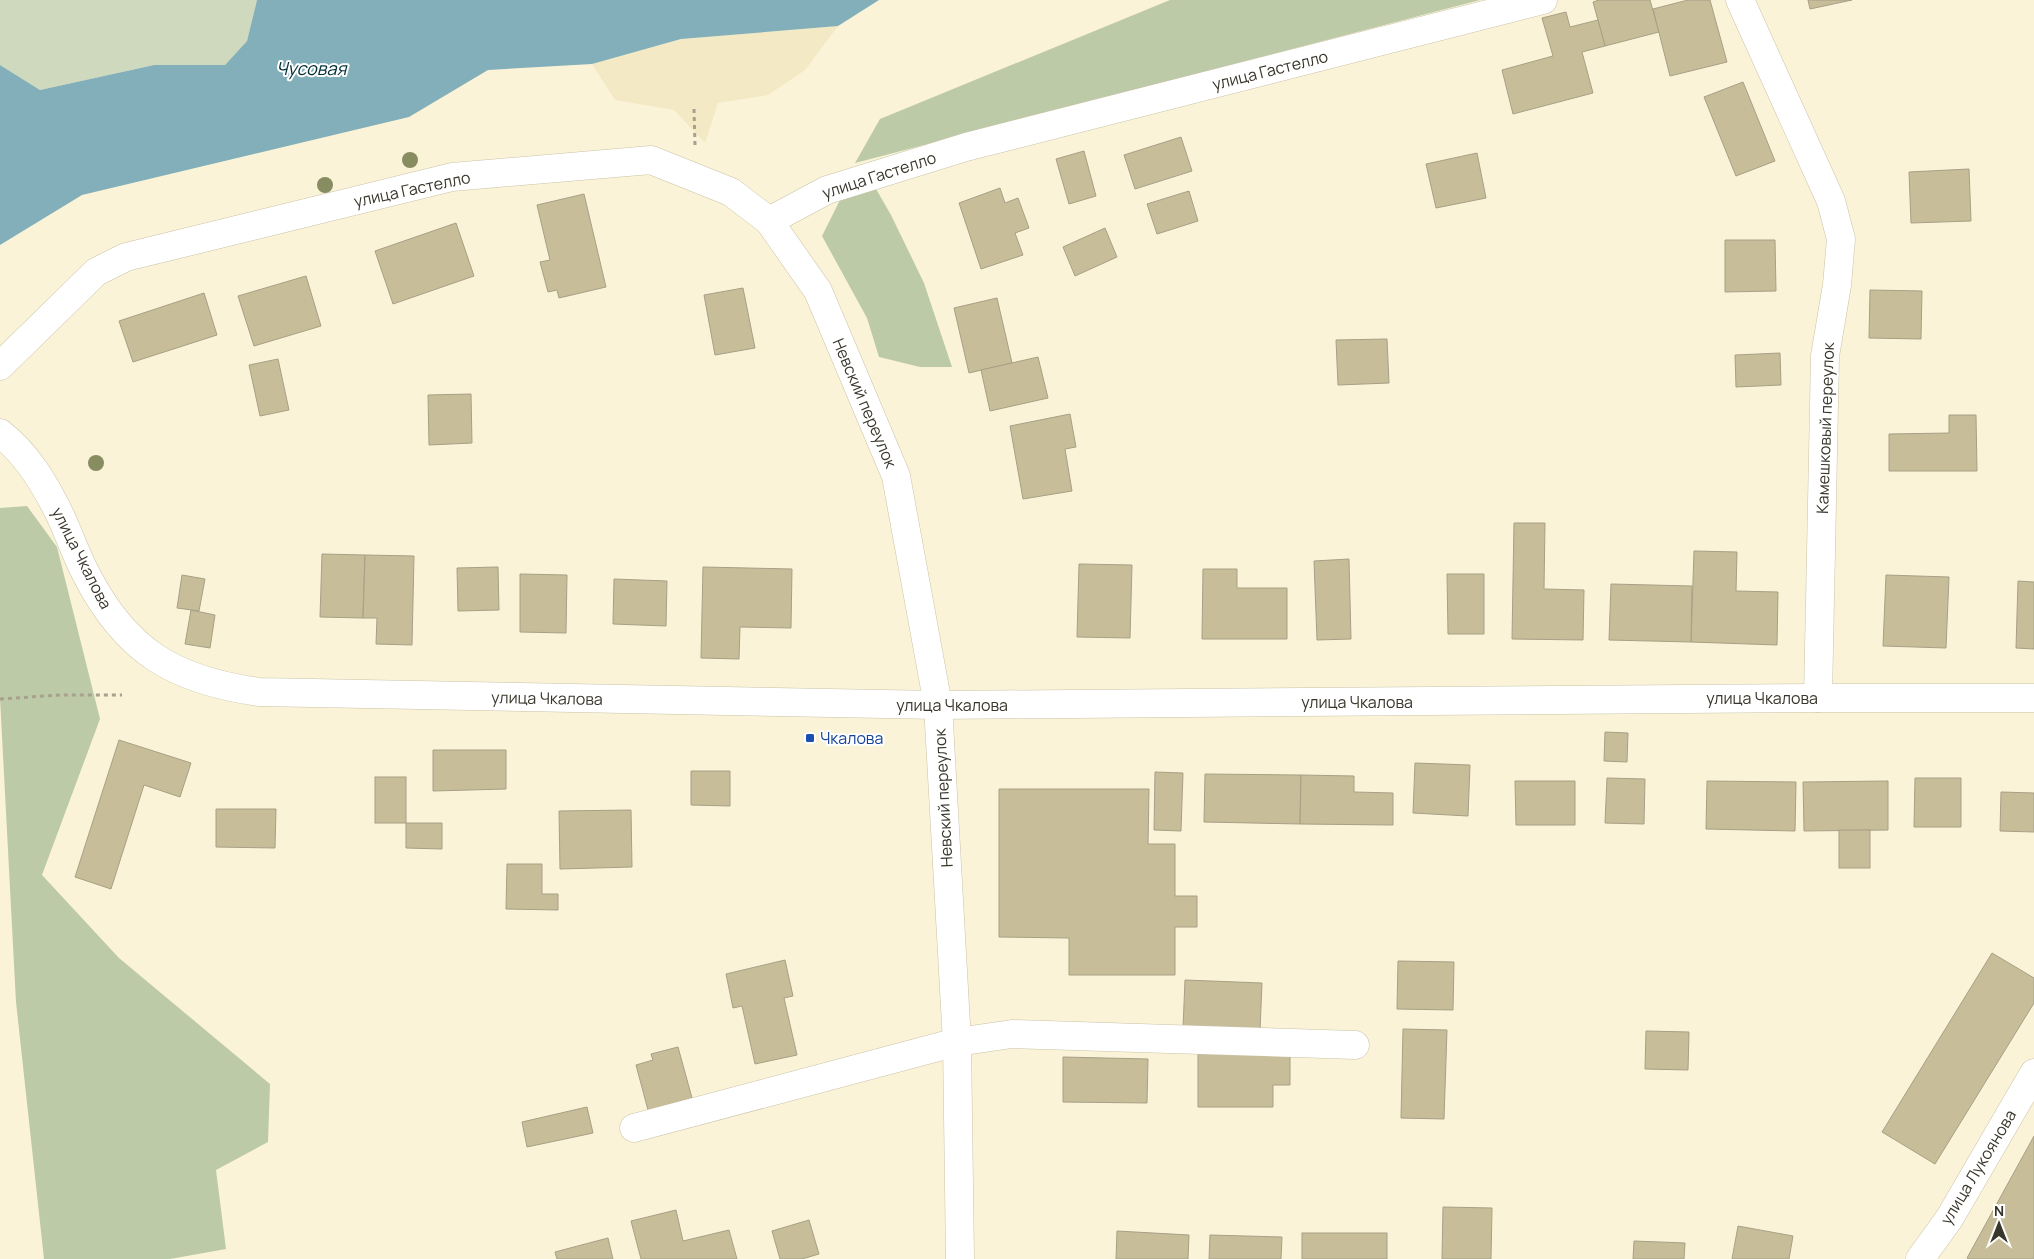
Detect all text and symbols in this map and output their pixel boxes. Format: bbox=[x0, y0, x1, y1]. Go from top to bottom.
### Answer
street label: улица Гастелло bbox=[1210, 45, 1330, 95]
water label: Чусовая bbox=[276, 56, 348, 80]
street label: улица Гастелло bbox=[819, 146, 939, 204]
street label: улица Гастелло bbox=[352, 166, 472, 212]
street label: Невский переулок bbox=[828, 335, 903, 472]
street label: Камешковый переулок bbox=[1811, 341, 1839, 514]
street label: улица Чкалова bbox=[47, 503, 117, 613]
street label: улица Чкалова bbox=[491, 686, 603, 710]
street label: улица Чкалова bbox=[1706, 687, 1818, 709]
street label: улица Чкалова bbox=[1301, 691, 1413, 713]
street label: улица Чкалова bbox=[896, 694, 1008, 716]
place label: Чкалова bbox=[820, 727, 883, 749]
street label: Невский переулок bbox=[928, 727, 958, 868]
marker: Чкалова bbox=[804, 732, 816, 744]
street label: улица Лукоянова bbox=[1935, 1105, 2021, 1229]
north arrow bbox=[1974, 1199, 2024, 1249]
text: N bbox=[1994, 1201, 2004, 1220]

